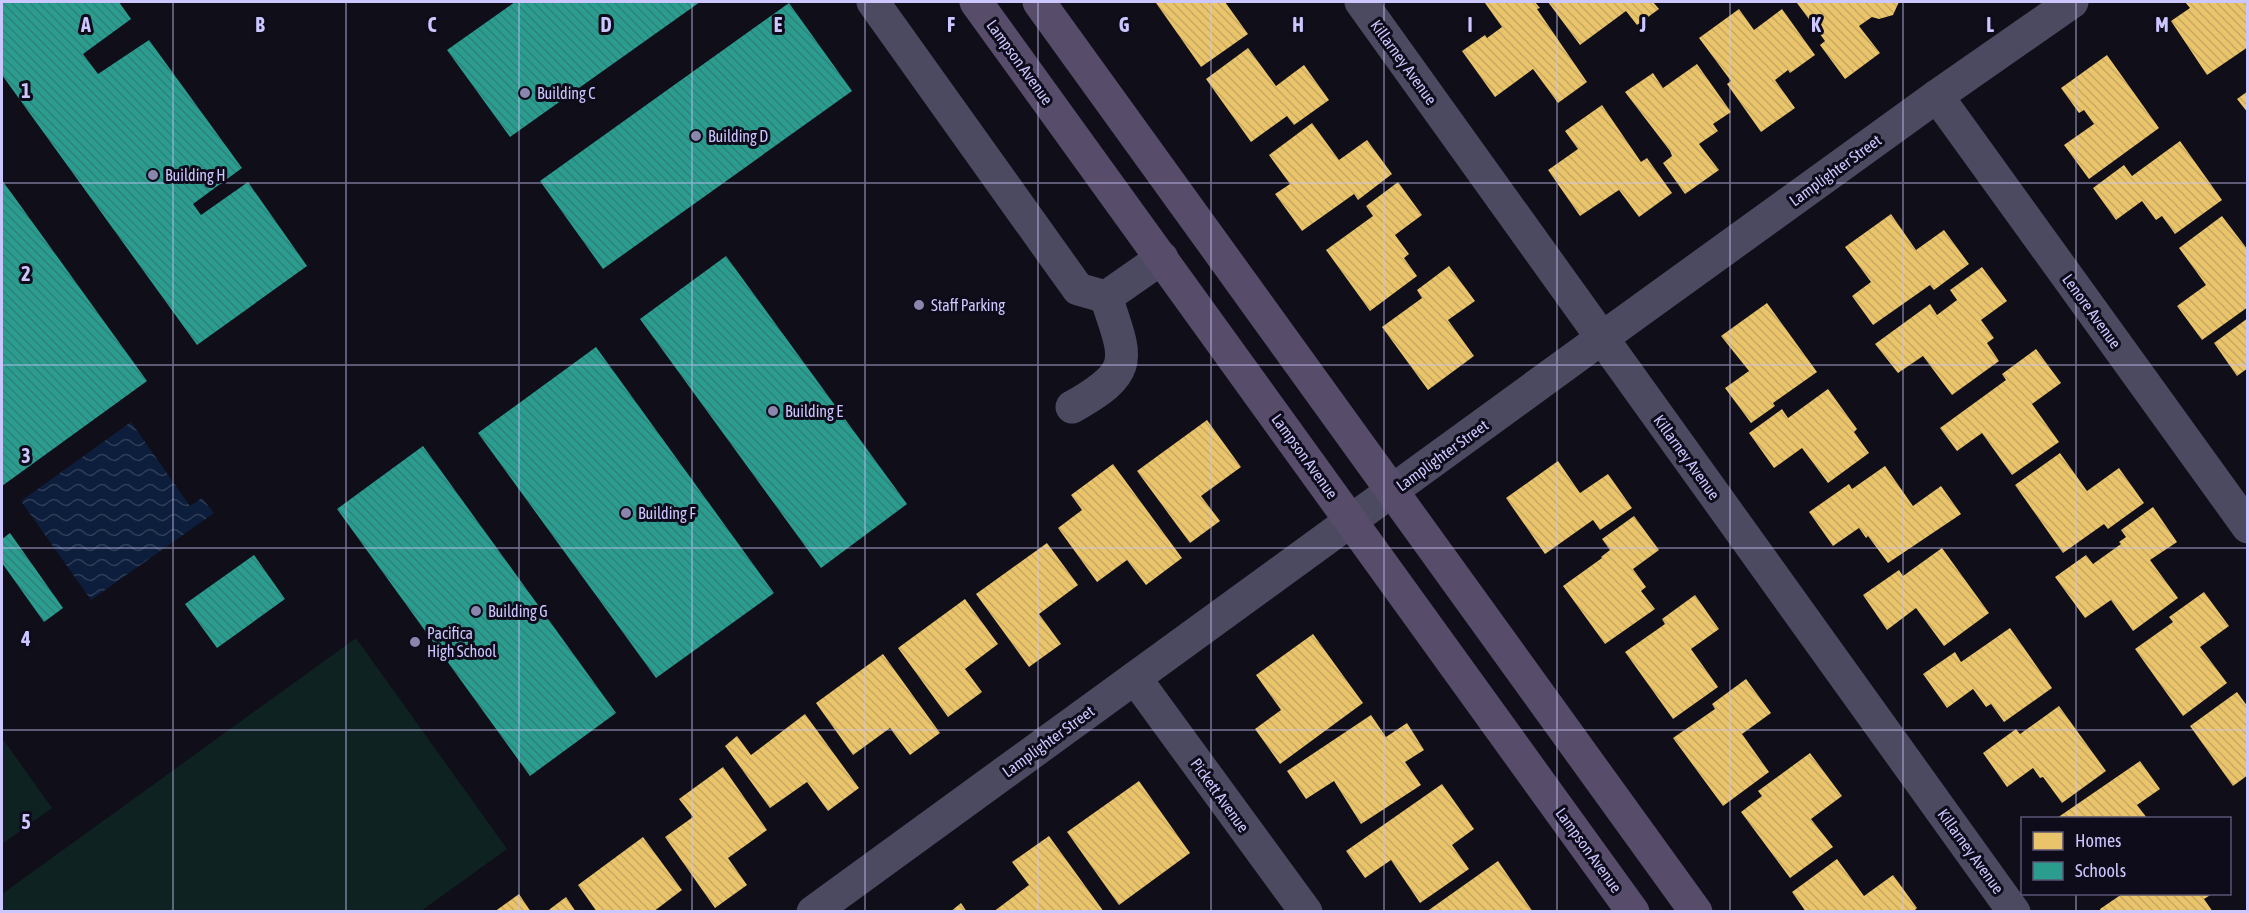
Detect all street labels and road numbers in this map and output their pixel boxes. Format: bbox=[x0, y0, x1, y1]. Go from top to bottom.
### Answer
street label: Lampson Avenue bbox=[982, 16, 1057, 108]
street label: Killarney Avenue bbox=[1366, 16, 1441, 108]
street label: Lamplighter Street bbox=[1786, 130, 1885, 210]
street label: Lenore Avenue bbox=[2059, 270, 2125, 352]
street label: Lampson Avenue bbox=[1267, 410, 1342, 502]
street label: Killarney Avenue bbox=[1649, 411, 1724, 503]
street label: Lamplighter Street bbox=[1393, 415, 1492, 495]
street label: Lamplighter Street bbox=[999, 701, 1098, 781]
street label: Pickett Avenue bbox=[1187, 755, 1253, 835]
street label: Lampson Avenue bbox=[1551, 804, 1626, 896]
street label: Killarney Avenue bbox=[1933, 805, 2008, 897]

